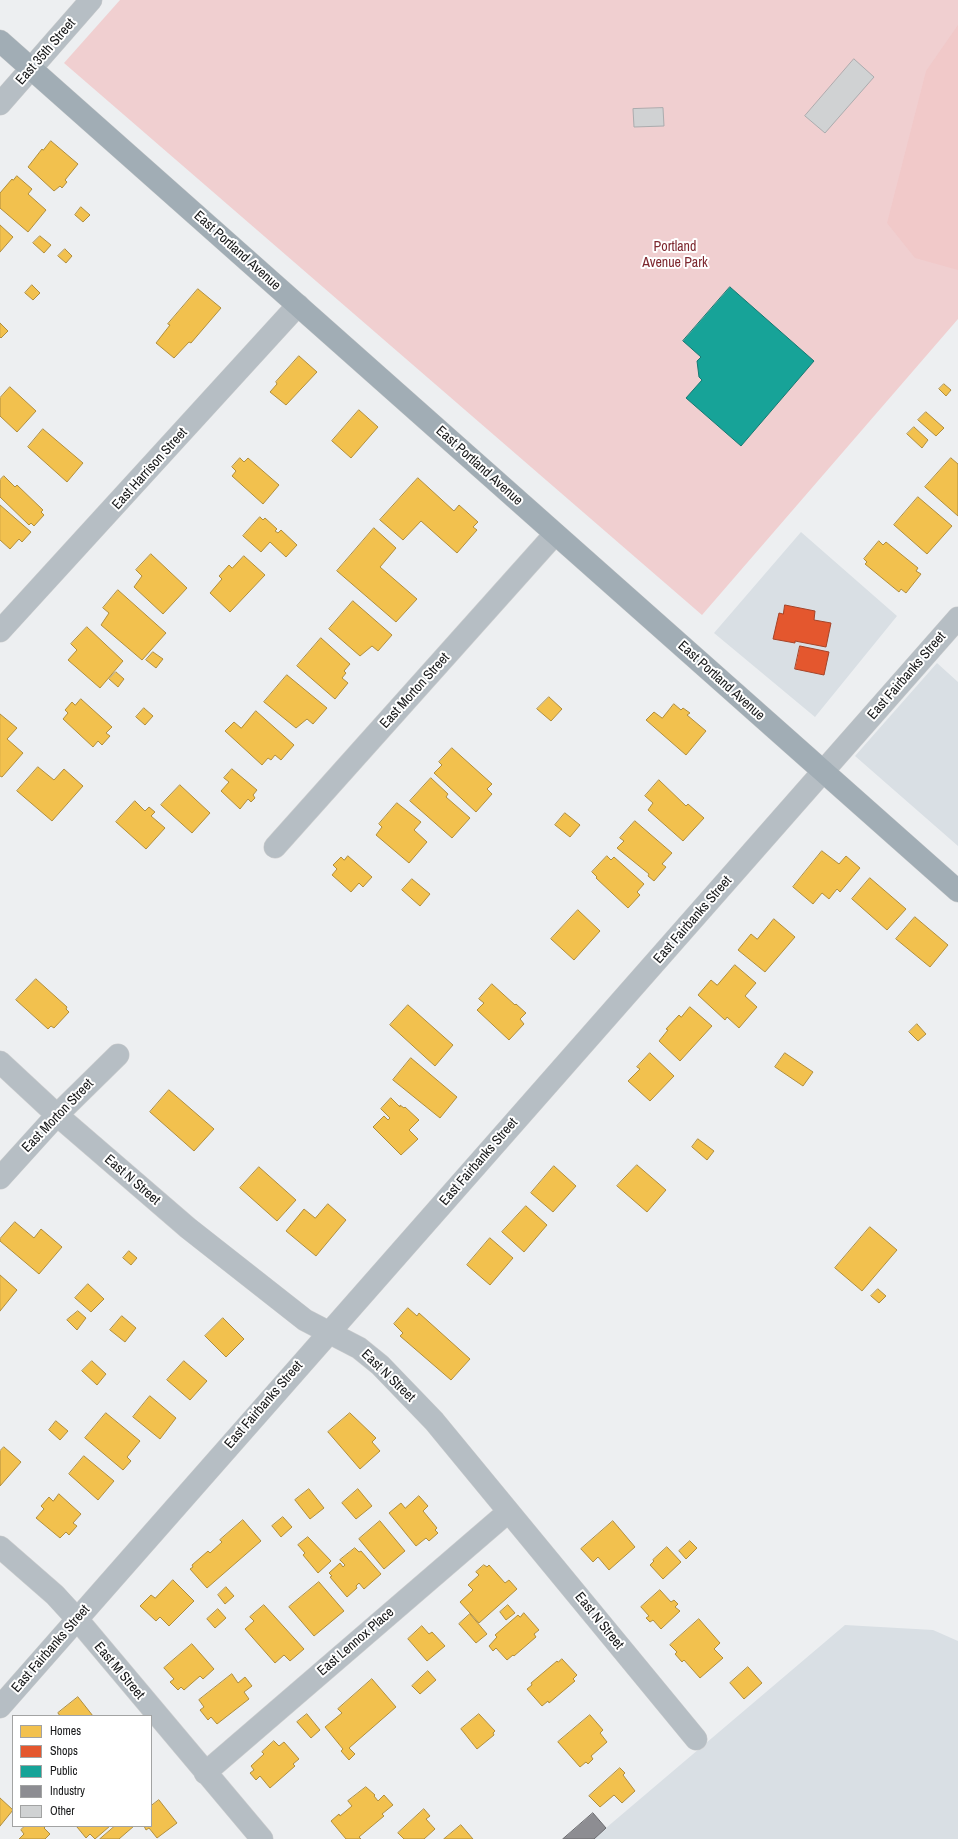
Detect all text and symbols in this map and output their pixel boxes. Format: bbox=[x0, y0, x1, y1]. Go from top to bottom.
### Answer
street label: East 35th Street bbox=[13, 15, 79, 89]
street label: East Portland Avenue bbox=[190, 208, 284, 294]
park label: Portland Avenue Park bbox=[642, 239, 708, 272]
street label: East Portland Avenue bbox=[432, 423, 526, 509]
street label: East Harrison Street bbox=[109, 425, 191, 513]
street label: East Fairbanks Street bbox=[864, 629, 950, 723]
street label: East Portland Avenue bbox=[674, 638, 768, 724]
street label: East Morton Street bbox=[377, 650, 453, 732]
street label: East Fairbanks Street bbox=[650, 873, 736, 967]
street label: East Morton Street bbox=[19, 1076, 97, 1156]
street label: East Fairbanks Street bbox=[436, 1115, 522, 1209]
street label: East N Street bbox=[101, 1151, 163, 1209]
street label: East N Street bbox=[358, 1346, 418, 1406]
street label: East Fairbanks Street bbox=[221, 1358, 307, 1452]
street label: East N Street bbox=[571, 1589, 627, 1653]
street label: East Fairbanks Street bbox=[8, 1602, 94, 1696]
street label: East Lennox Place bbox=[314, 1604, 398, 1680]
street label: East M Street bbox=[90, 1639, 148, 1703]
legend bbox=[12, 1715, 152, 1827]
text: Homes bbox=[50, 1723, 81, 1739]
text: Shops bbox=[50, 1743, 78, 1759]
text: Public bbox=[50, 1763, 77, 1779]
text: Industry bbox=[50, 1783, 85, 1799]
text: Other bbox=[50, 1803, 75, 1819]

